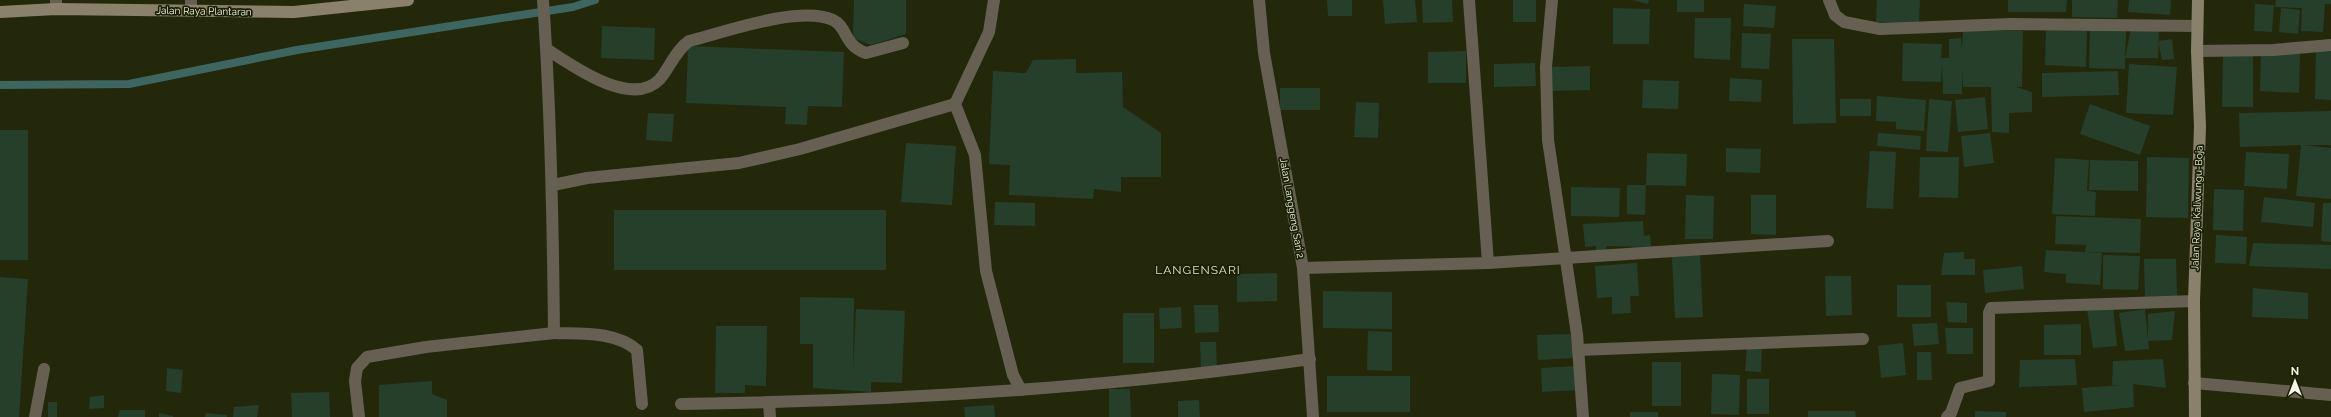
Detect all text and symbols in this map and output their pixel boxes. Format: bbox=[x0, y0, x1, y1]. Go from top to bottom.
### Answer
street label: Jalan Raya Plantaran bbox=[156, 5, 252, 17]
street label: Jalan Raya Kaliwungu-Boja bbox=[2189, 145, 2205, 271]
street label: Jalan Langgeng Sari 2 bbox=[1278, 157, 1306, 259]
district label: LANGENSARI bbox=[1155, 263, 1241, 277]
north arrow bbox=[2275, 361, 2315, 401]
text: N bbox=[2291, 365, 2299, 378]

